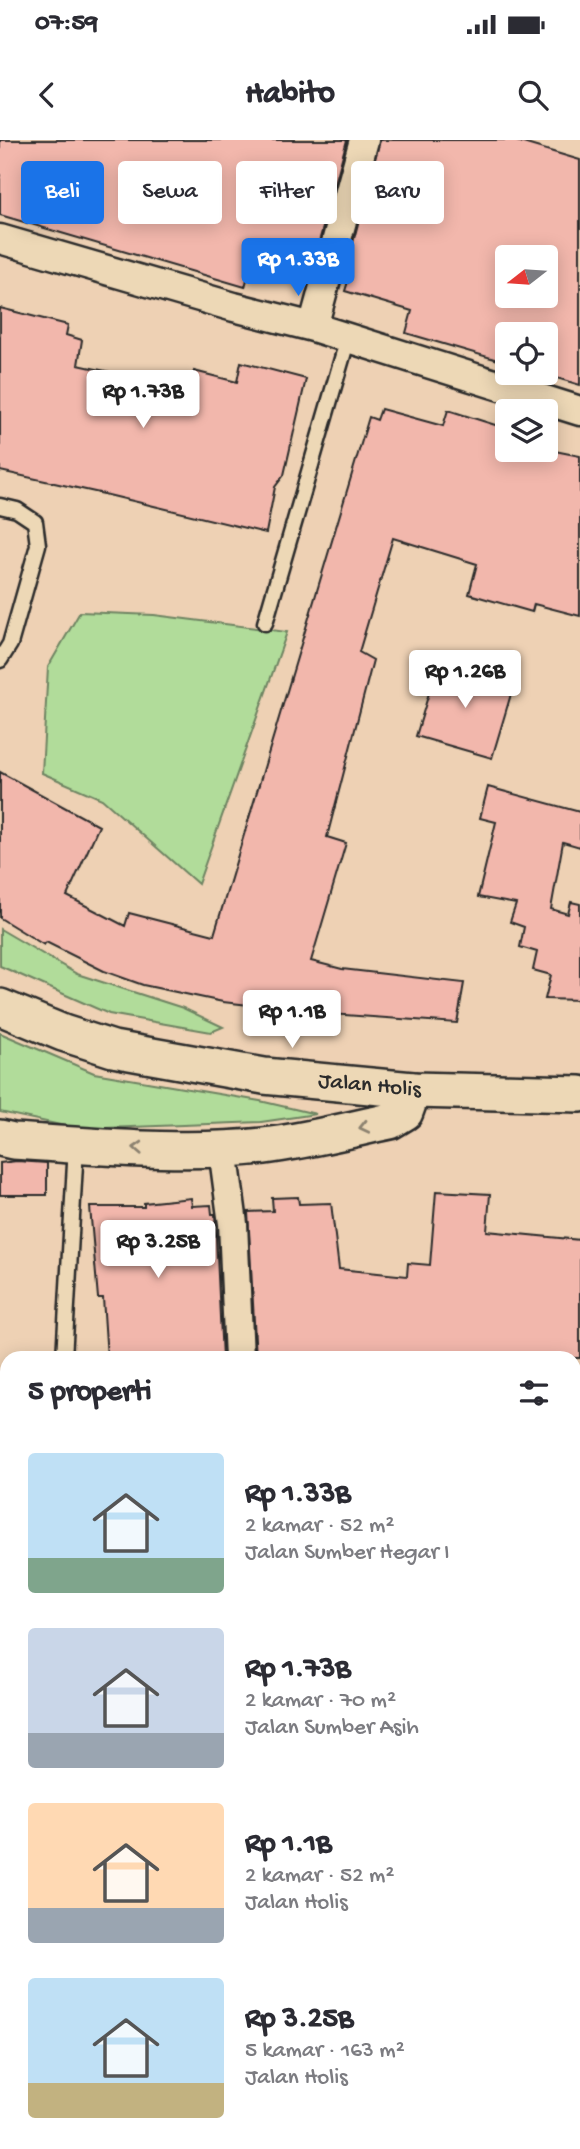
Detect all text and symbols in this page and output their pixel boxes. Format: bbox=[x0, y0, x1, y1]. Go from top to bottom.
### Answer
text: 07:59 bbox=[35, 9, 98, 40]
icon: back bbox=[28, 76, 66, 114]
text: Habito bbox=[245, 76, 335, 114]
icon: search bbox=[514, 76, 552, 114]
chip: Beli bbox=[21, 161, 104, 224]
chip: Sewa bbox=[118, 161, 222, 224]
chip: Filter bbox=[236, 161, 337, 224]
chip: Baru bbox=[351, 161, 444, 224]
pin: Rp 1.33B bbox=[226, 239, 370, 298]
north arrow bbox=[495, 245, 558, 308]
map controls bbox=[495, 245, 558, 462]
text: Rp 1.33B bbox=[258, 247, 338, 274]
button: locate bbox=[495, 322, 558, 385]
pin: Rp 1.73B bbox=[71, 370, 215, 430]
text: Rp 1.73B bbox=[103, 379, 183, 406]
button: layers bbox=[495, 399, 558, 462]
pin: Rp 1.26B bbox=[393, 650, 537, 710]
text: Rp 1.26B bbox=[425, 659, 505, 686]
pin: Rp 1.1B bbox=[227, 990, 357, 1050]
text: Rp 1.1B bbox=[259, 999, 325, 1026]
street label: Jalan Holis bbox=[317, 1068, 422, 1104]
one-way arrow bbox=[358, 1119, 370, 1133]
one-way arrow bbox=[132, 1141, 143, 1156]
pin: Rp 3.25B bbox=[86, 1220, 230, 1280]
text: Rp 3.25B bbox=[116, 1229, 200, 1256]
icon: filters bbox=[515, 1374, 553, 1412]
text: 5 properti bbox=[28, 1376, 151, 1411]
text: Rp 1.33B bbox=[245, 1478, 351, 1513]
icon: home bbox=[84, 1481, 168, 1565]
text: 2 kamar · 52 m² bbox=[245, 1513, 394, 1540]
text: Jalan Sumber Hegar I bbox=[245, 1540, 450, 1567]
text: Rp 1.73B bbox=[245, 1653, 351, 1688]
icon: home bbox=[84, 1656, 168, 1740]
text: 2 kamar · 70 m² bbox=[245, 1688, 396, 1715]
text: Jalan Sumber Asih bbox=[245, 1715, 419, 1742]
text: Rp 1.1B bbox=[245, 1828, 332, 1863]
icon: home bbox=[84, 1831, 168, 1915]
text: 2 kamar · 52 m² bbox=[245, 1863, 394, 1890]
text: Jalan Holis bbox=[245, 1890, 348, 1917]
text: Rp 3.25B bbox=[245, 2003, 353, 2038]
icon: home bbox=[84, 2006, 168, 2090]
text: 5 kamar · 163 m² bbox=[245, 2038, 405, 2065]
text: Jalan Holis bbox=[245, 2065, 348, 2092]

